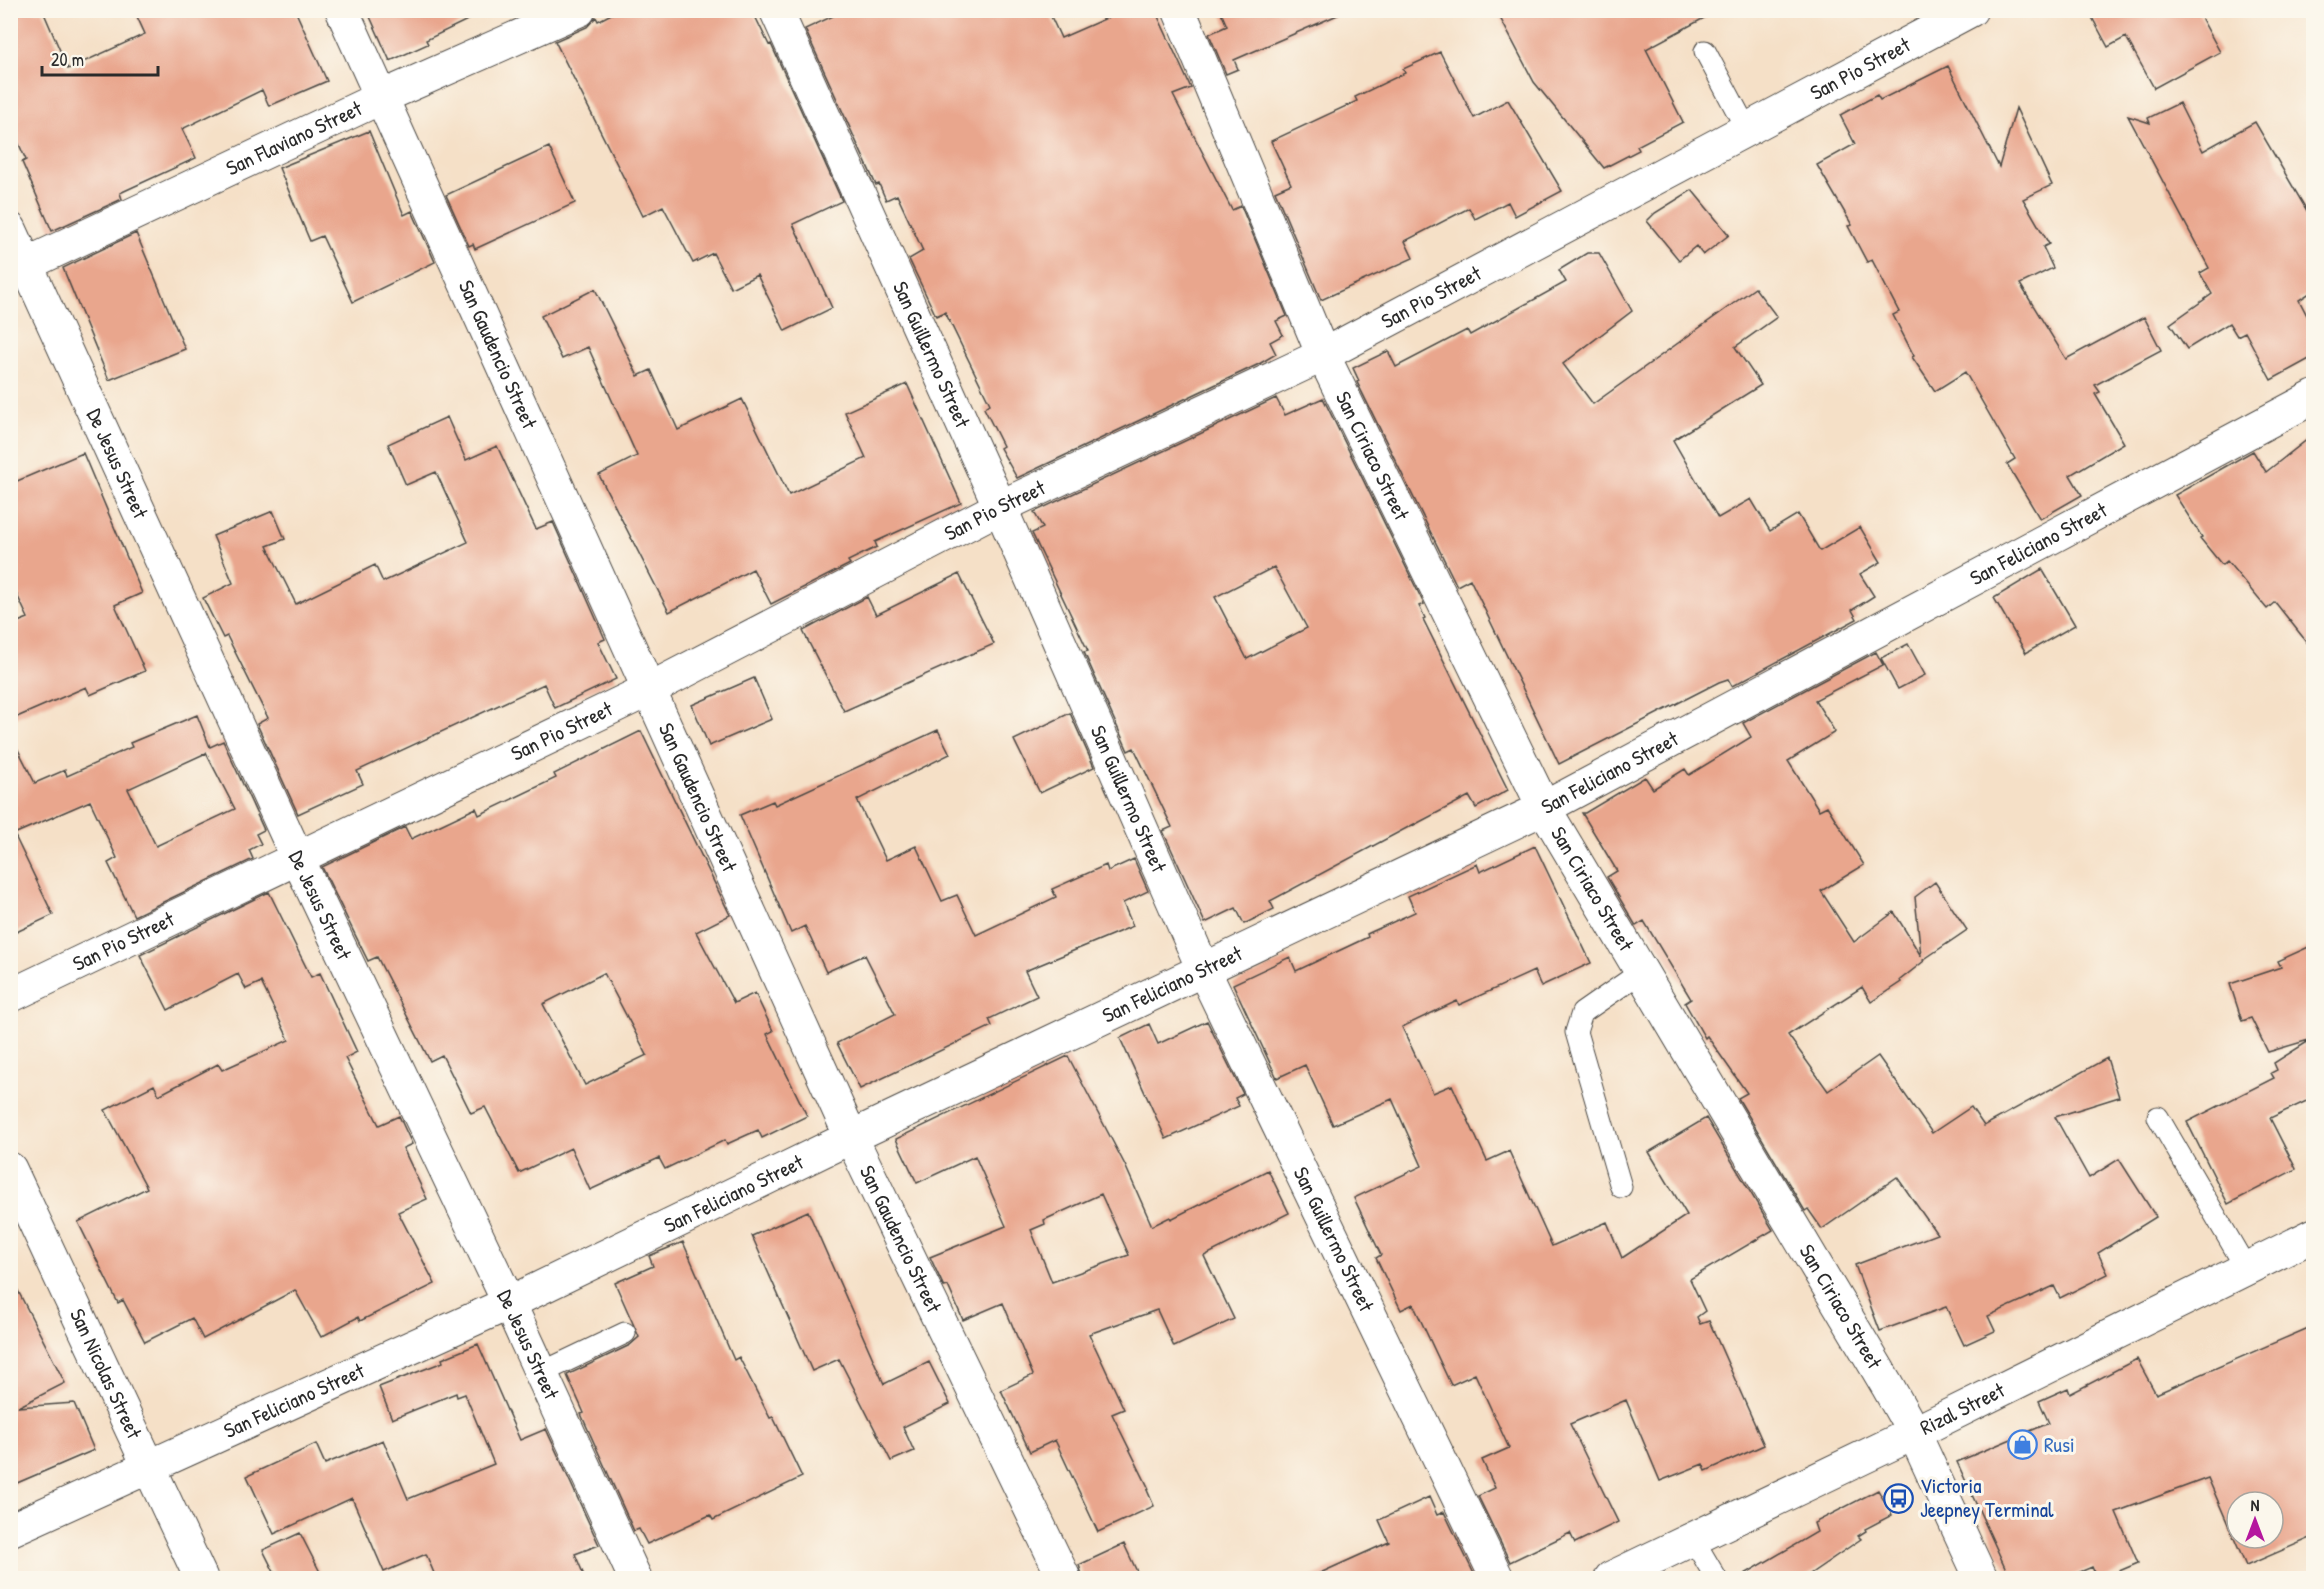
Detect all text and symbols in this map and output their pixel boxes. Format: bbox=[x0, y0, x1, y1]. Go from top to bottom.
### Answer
street label: San Pio Street bbox=[1805, 30, 1916, 107]
scale bar bbox=[42, 39, 158, 77]
text: 20 m bbox=[51, 47, 84, 72]
street label: San Flaviano Street bbox=[221, 93, 367, 182]
street label: San Pio Street bbox=[1376, 258, 1487, 335]
street label: San Gaudencio Street bbox=[452, 275, 545, 434]
street label: San Guillermo Street bbox=[886, 277, 978, 433]
street label: San Ciriaco Street bbox=[1329, 386, 1417, 525]
street label: De Jesus Street bbox=[80, 404, 156, 524]
street label: San Pio Street bbox=[939, 473, 1050, 548]
street label: San Feliciano Street bbox=[1965, 495, 2113, 592]
street label: San Pio Street bbox=[506, 694, 618, 768]
street label: San Gaudencio Street bbox=[652, 718, 745, 877]
street label: San Guillermo Street bbox=[1084, 721, 1174, 877]
street label: San Feliciano Street bbox=[1536, 724, 1684, 821]
street label: San Ciriaco Street bbox=[1544, 821, 1641, 957]
street label: De Jesus Street bbox=[282, 846, 359, 965]
street label: San Pio Street bbox=[68, 904, 180, 978]
street label: San Feliciano Street bbox=[1097, 938, 1247, 1030]
street label: San Feliciano Street bbox=[659, 1147, 809, 1240]
street label: San Gaudencio Street bbox=[853, 1160, 949, 1318]
street label: San Guillermo Street bbox=[1287, 1162, 1382, 1317]
street label: San Ciriaco Street bbox=[1793, 1239, 1889, 1375]
street label: De Jesus Street bbox=[491, 1285, 567, 1405]
street label: San Nicolas Street bbox=[63, 1304, 149, 1444]
street label: San Feliciano Street bbox=[219, 1355, 369, 1445]
street label: Rizal Street bbox=[1915, 1375, 2010, 1442]
shop icon: Rusi bbox=[2007, 1429, 2039, 1461]
place label: Rusi bbox=[2044, 1430, 2075, 1459]
place label: Victoria Jeepney Terminal bbox=[1920, 1471, 2054, 1524]
bus stop icon: Victoria Jeepney Terminal bbox=[1883, 1482, 1915, 1514]
north arrow bbox=[2225, 1490, 2285, 1550]
text: N bbox=[2251, 1494, 2260, 1516]

